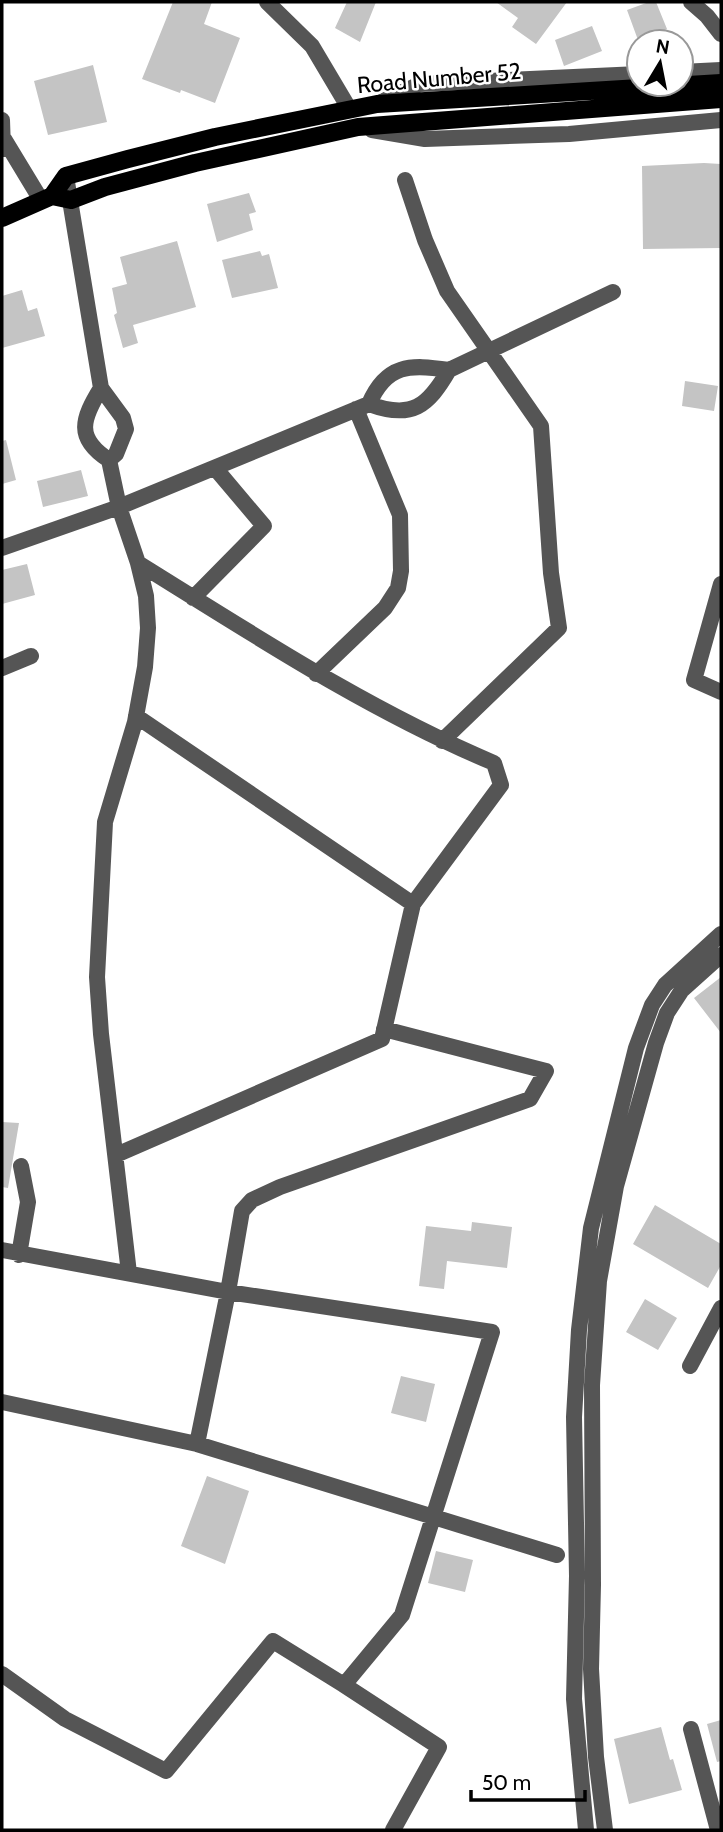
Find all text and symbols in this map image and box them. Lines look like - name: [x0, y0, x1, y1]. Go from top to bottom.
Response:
- north arrow: [625, 28, 695, 98]
- text: N: [654, 34, 671, 59]
- street label: Road Number 52: [356, 57, 522, 99]
- scale bar: [471, 1758, 585, 1802]
- text: 50 m: [482, 1770, 531, 1795]

